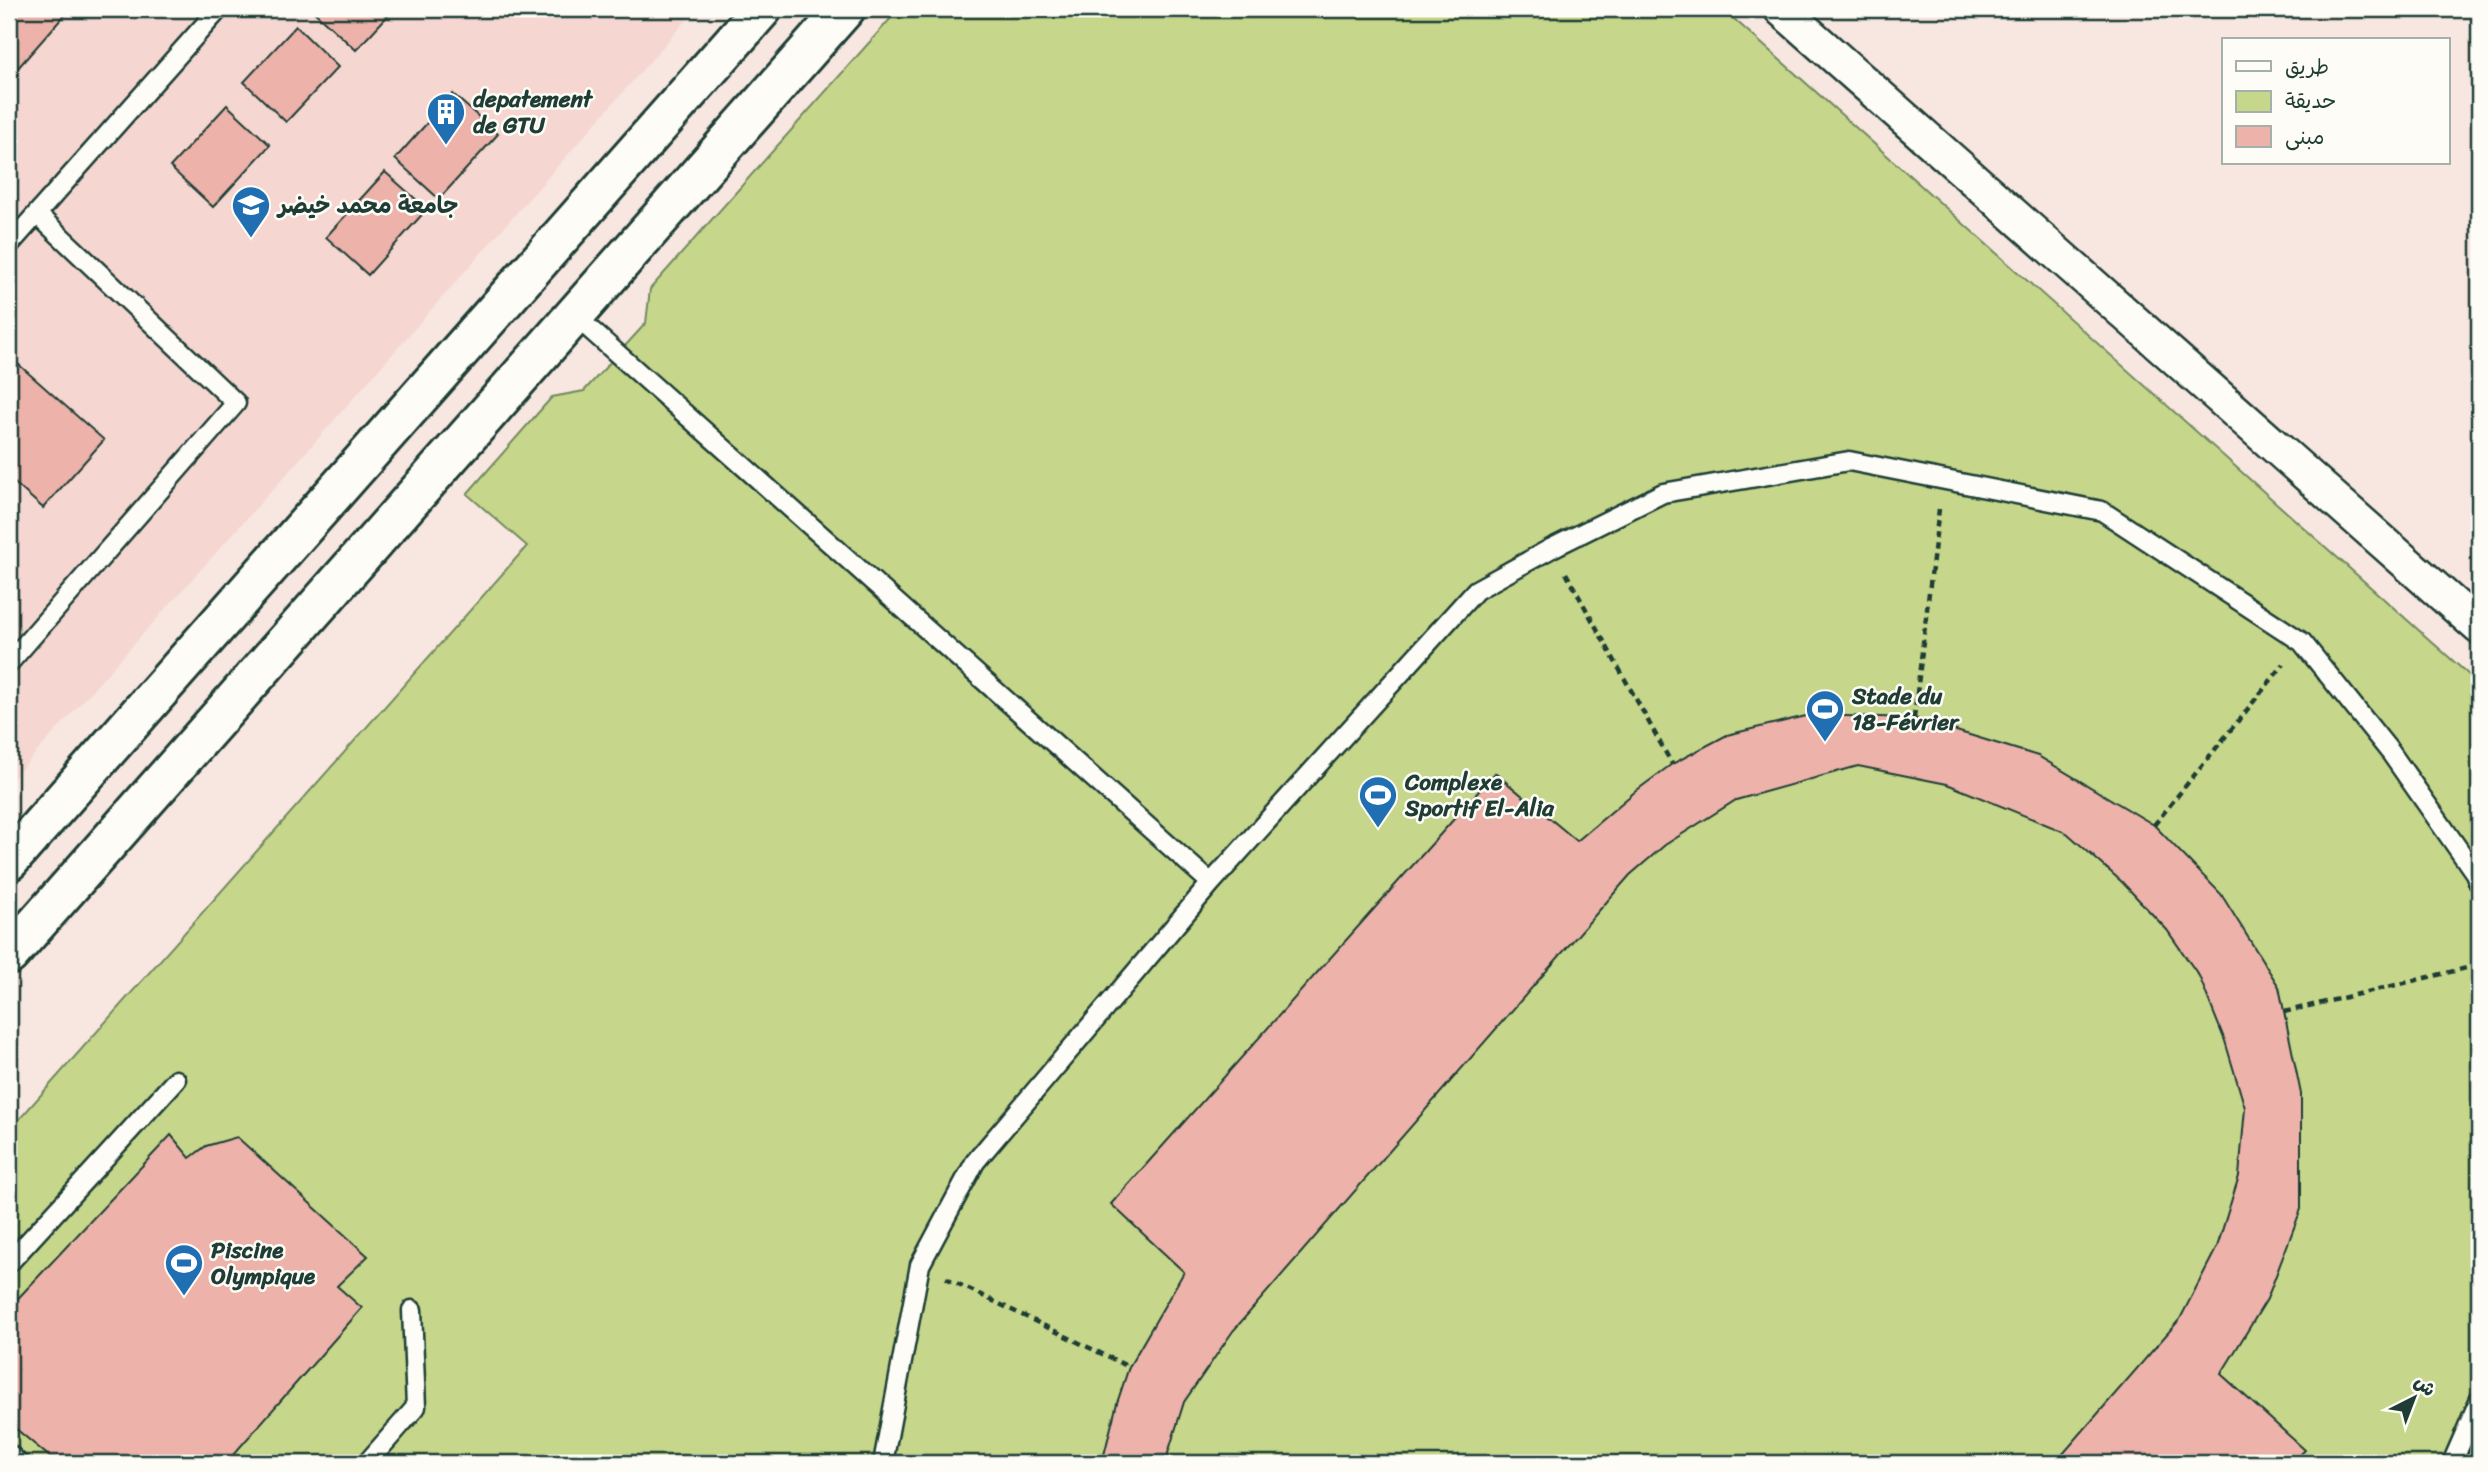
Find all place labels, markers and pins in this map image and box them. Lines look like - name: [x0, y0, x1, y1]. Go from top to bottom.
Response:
- place label: depatement de GTU: [473, 79, 594, 146]
- building icon: depatement de GTU: [425, 91, 467, 146]
- school or university icon: جامعة محمد خيضر: [230, 184, 272, 239]
- place label: جامعة محمد خيضر: [276, 185, 458, 226]
- place label: Stade du 18-Février: [1851, 676, 1960, 743]
- sports icon: Stade du 18-Février: [1804, 688, 1846, 743]
- place label: Complexe Sportif El-Alia: [1404, 762, 1555, 829]
- sports icon: Complexe Sportif El-Alia: [1357, 774, 1399, 829]
- place label: Piscine Olympique: [211, 1230, 316, 1297]
- sports icon: Piscine Olympique: [163, 1242, 205, 1297]

